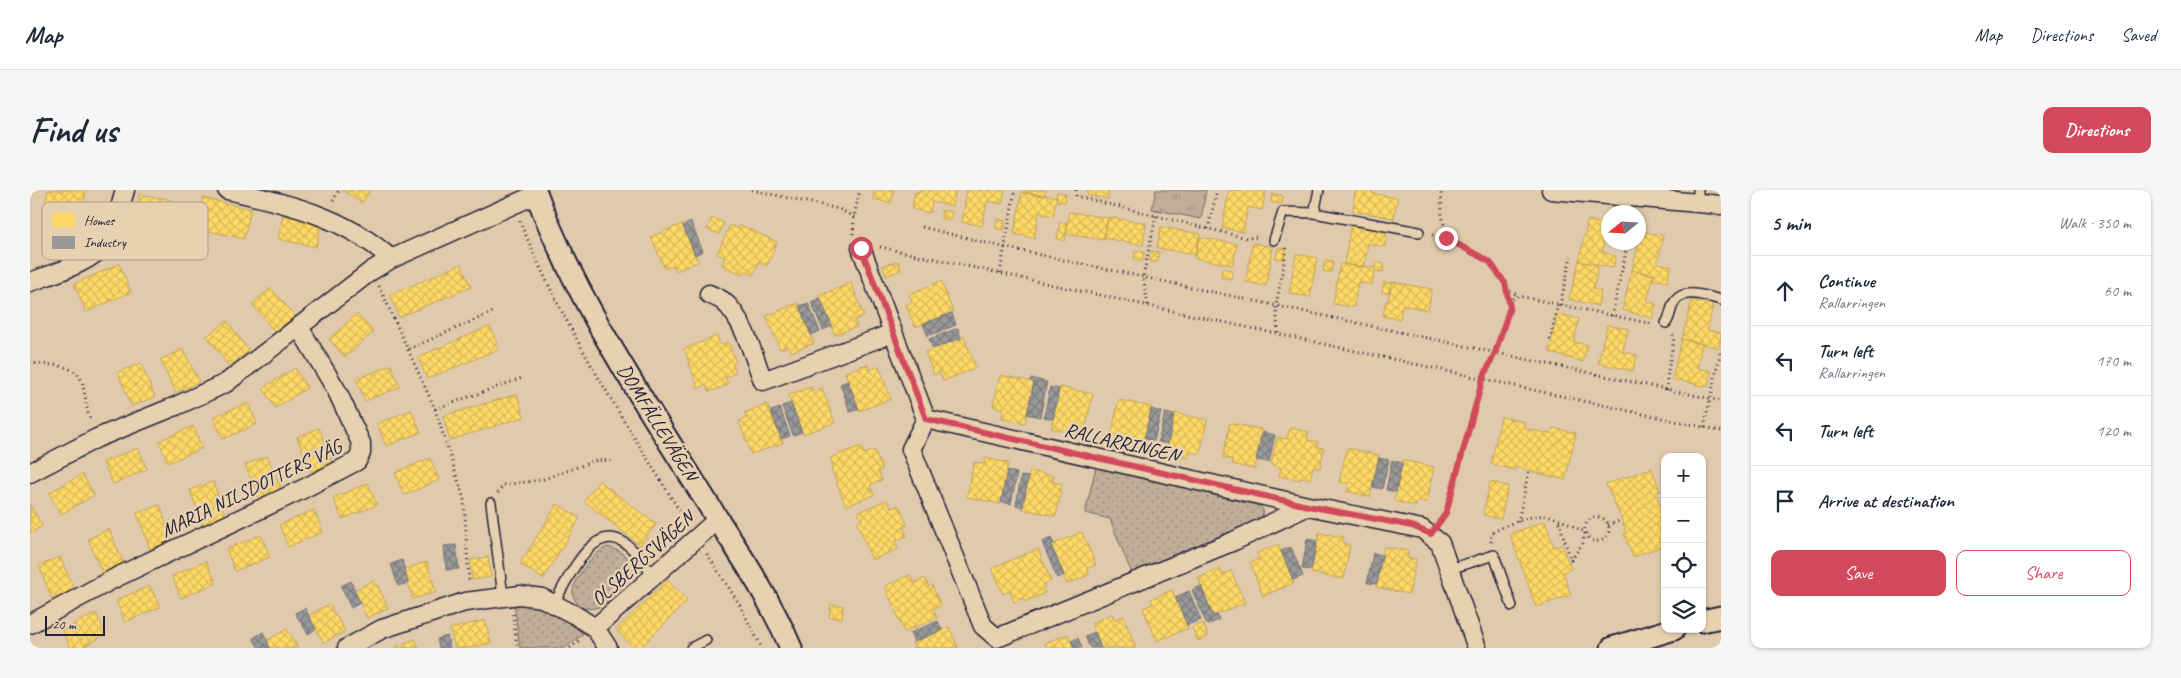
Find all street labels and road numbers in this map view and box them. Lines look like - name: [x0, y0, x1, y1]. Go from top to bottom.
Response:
- street label: DOMFÄLLEVÄGEN: [612, 359, 705, 488]
- street label: RALLARRINGEN: [1062, 417, 1185, 468]
- street label: MARIA NILSDOTTERS VÄG: [157, 433, 348, 543]
- street label: OLSBERGSVÄGEN: [586, 504, 701, 611]

